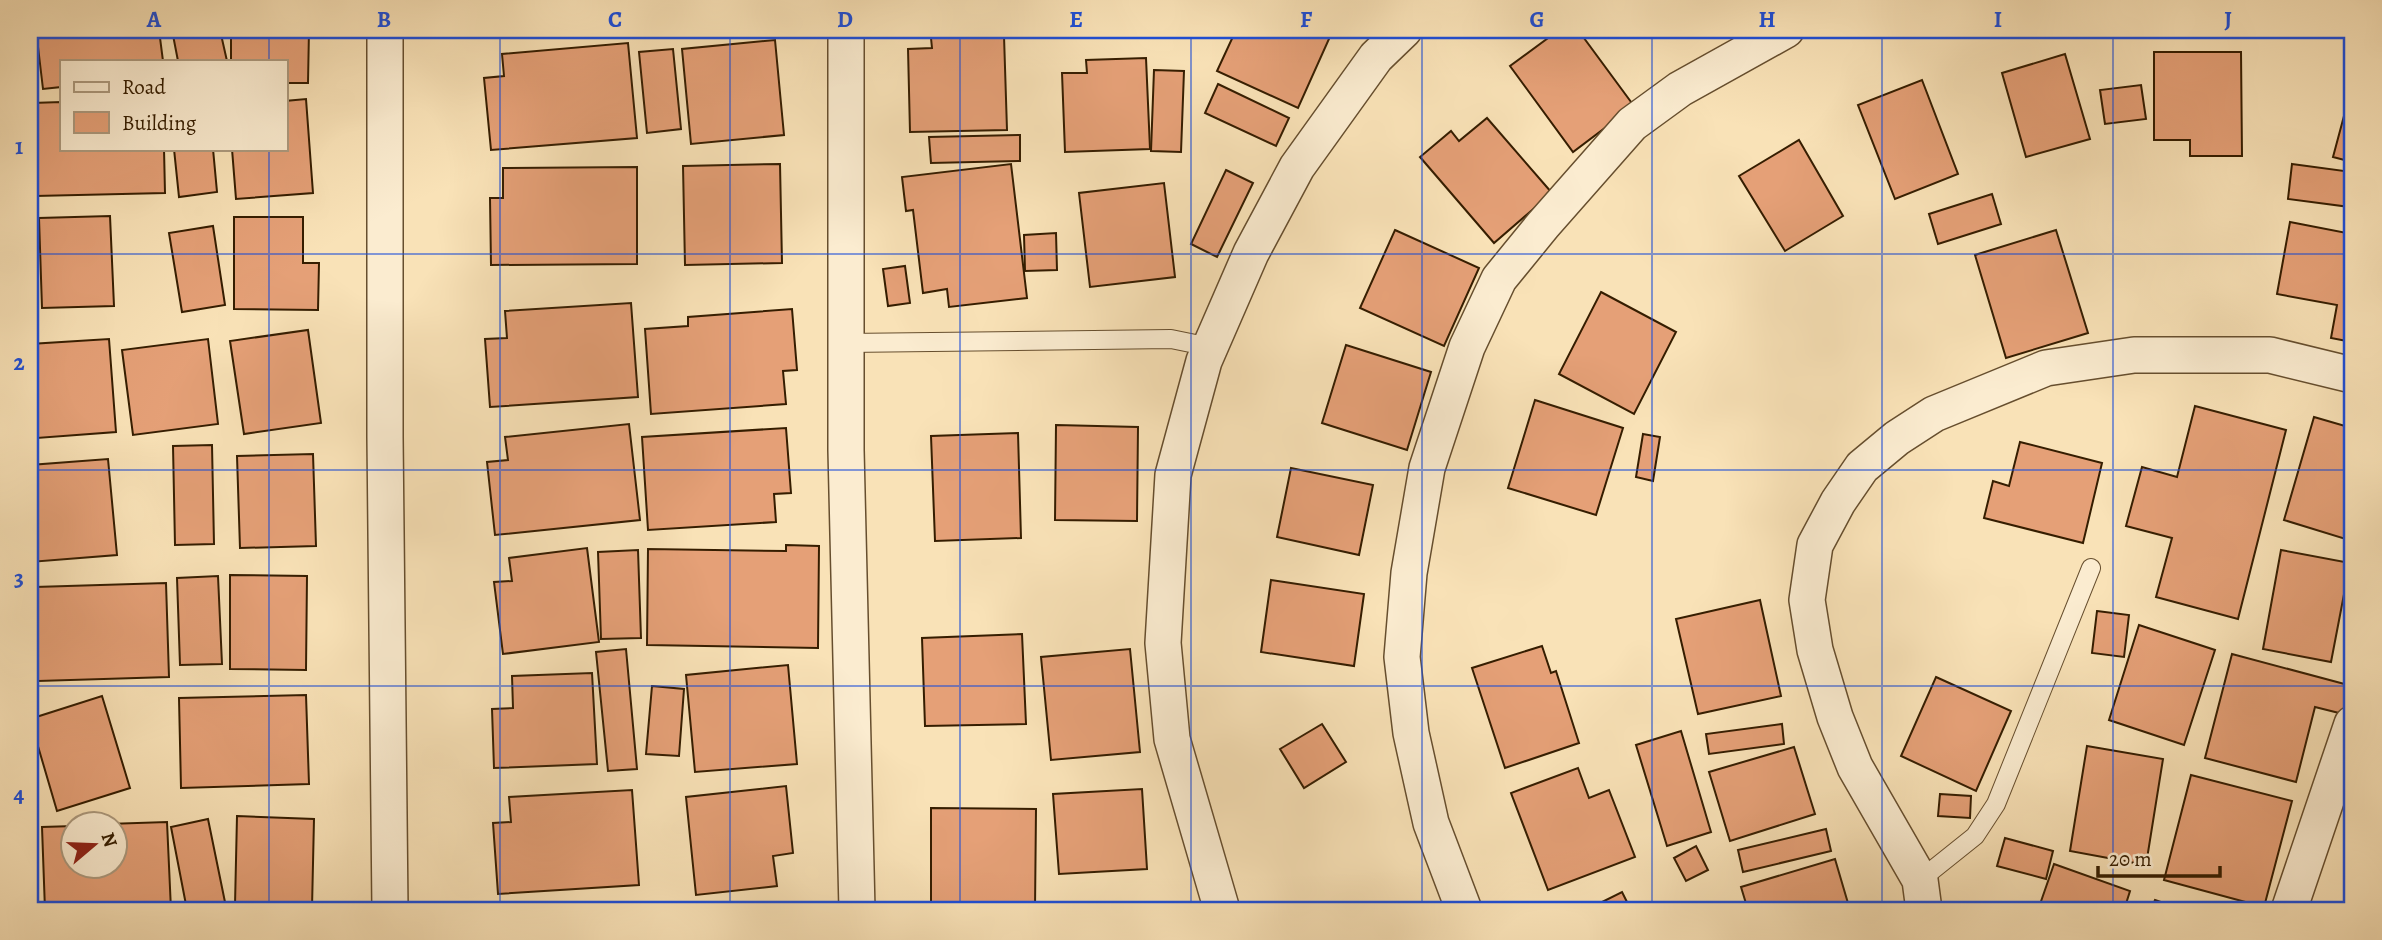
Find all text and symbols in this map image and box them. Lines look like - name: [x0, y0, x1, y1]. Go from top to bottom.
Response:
- text: A: [146, 4, 162, 35]
- text: B: [377, 4, 391, 35]
- text: C: [608, 4, 622, 35]
- text: D: [837, 4, 853, 35]
- text: E: [1069, 4, 1083, 35]
- text: F: [1300, 4, 1313, 35]
- text: G: [1529, 4, 1545, 35]
- text: H: [1758, 4, 1776, 35]
- text: I: [1994, 4, 2002, 35]
- text: J: [2224, 4, 2232, 35]
- legend: [60, 60, 287, 150]
- text: Road: [122, 73, 166, 101]
- text: Building: [122, 109, 197, 137]
- text: 1: [15, 131, 23, 162]
- text: 2: [13, 347, 25, 378]
- text: 3: [14, 563, 24, 594]
- text: 4: [14, 779, 25, 810]
- north arrow: [60, 810, 130, 880]
- text: N: [95, 829, 124, 851]
- scale bar: [2098, 835, 2221, 879]
- text: 20 m: [2109, 845, 2152, 873]

